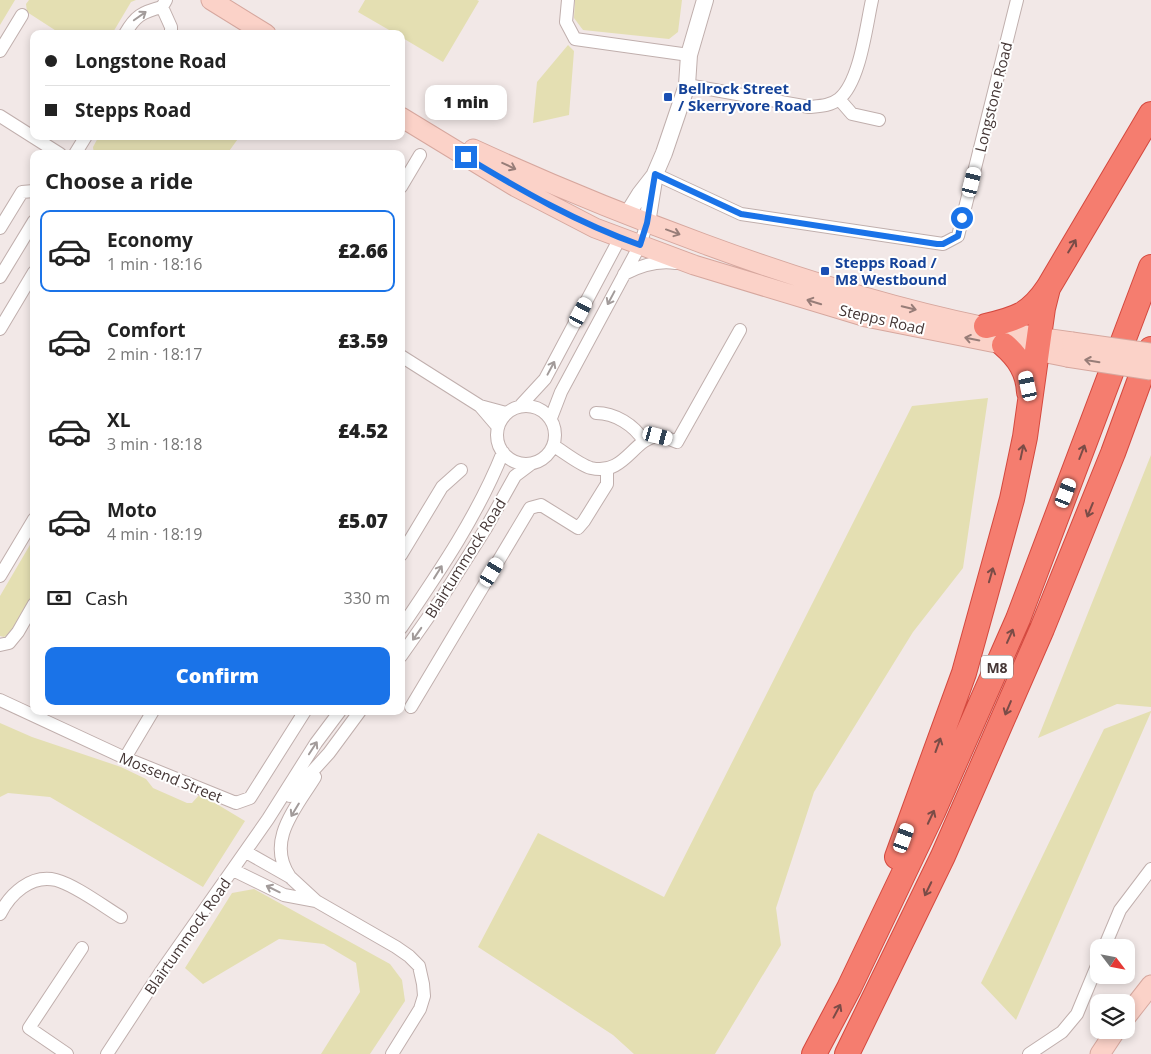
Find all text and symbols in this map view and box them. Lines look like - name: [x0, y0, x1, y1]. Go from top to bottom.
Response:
- one-way arrow: [133, 11, 147, 21]
- street label: Longstone Road: [970, 40, 1016, 154]
- text: Longstone Road: [75, 48, 227, 74]
- place label: Bellrock Street / Skerryvore Road: [678, 78, 812, 115]
- callout: 1 min: [425, 84, 507, 120]
- text: 1 min: [443, 91, 489, 113]
- marker: Bellrock Street / Skerryvore Road: [662, 91, 674, 103]
- text: Stepps Road: [75, 97, 191, 123]
- route end: [455, 146, 477, 168]
- one-way arrow: [501, 161, 516, 171]
- text: Choose a ride: [45, 165, 193, 195]
- car: [961, 166, 982, 198]
- route start: [951, 207, 973, 229]
- text: Economy: [107, 227, 193, 253]
- one-way arrow: [665, 228, 680, 237]
- icon: car: [47, 229, 92, 274]
- text: £2.66: [338, 238, 388, 264]
- one-way arrow: [1068, 239, 1078, 253]
- place label: Stepps Road / M8 Westbound: [835, 252, 947, 289]
- text: 1 min · 18:16: [107, 253, 202, 275]
- marker: Stepps Road / M8 Westbound: [819, 265, 831, 277]
- one-way arrow: [606, 290, 615, 305]
- car: [567, 295, 594, 329]
- one-way arrow: [807, 296, 823, 306]
- street label: Stepps Road: [837, 299, 927, 339]
- one-way arrow: [900, 304, 916, 314]
- text: Comfort: [107, 317, 186, 343]
- icon: car: [47, 319, 92, 364]
- text: £3.59: [338, 328, 388, 354]
- one-way arrow: [965, 333, 981, 343]
- text: 2 min · 18:17: [107, 343, 202, 365]
- one-way arrow: [1084, 356, 1100, 366]
- one-way arrow: [546, 360, 556, 375]
- car: [1017, 370, 1038, 402]
- text: XL: [107, 407, 130, 433]
- icon: car: [47, 409, 92, 454]
- text: £4.52: [338, 418, 388, 444]
- car: [641, 425, 674, 447]
- text: 3 min · 18:18: [107, 433, 202, 455]
- one-way arrow: [1018, 444, 1027, 460]
- one-way arrow: [1078, 445, 1087, 461]
- car: [1053, 476, 1078, 510]
- street label: Blairtummock Road: [420, 494, 510, 622]
- text: Moto: [107, 497, 157, 523]
- icon: car: [47, 499, 92, 544]
- one-way arrow: [1085, 502, 1094, 517]
- text: £5.07: [338, 508, 388, 534]
- text: 4 min · 18:19: [107, 523, 202, 545]
- car: [477, 555, 506, 589]
- one-way arrow: [433, 566, 443, 580]
- one-way arrow: [987, 567, 996, 583]
- icon: cash: [45, 584, 73, 612]
- text: Cash: [85, 585, 128, 611]
- text: 330 m: [344, 587, 390, 609]
- one-way arrow: [412, 627, 422, 641]
- one-way arrow: [1006, 629, 1016, 644]
- button: Confirm: [45, 647, 390, 705]
- road number: M8: [981, 656, 1013, 679]
- one-way arrow: [1002, 700, 1012, 715]
- one-way arrow: [934, 737, 943, 753]
- one-way arrow: [308, 741, 318, 755]
- street label: Mossend Street: [117, 747, 225, 807]
- one-way arrow: [290, 802, 300, 816]
- one-way arrow: [926, 810, 936, 825]
- car: [891, 821, 916, 855]
- street label: Blairtummock Road: [139, 874, 235, 998]
- one-way arrow: [922, 881, 932, 896]
- one-way arrow: [266, 884, 281, 894]
- north arrow: [1090, 939, 1135, 984]
- map controls: [1090, 939, 1135, 1039]
- button: layers: [1090, 994, 1135, 1039]
- one-way arrow: [833, 1004, 842, 1019]

